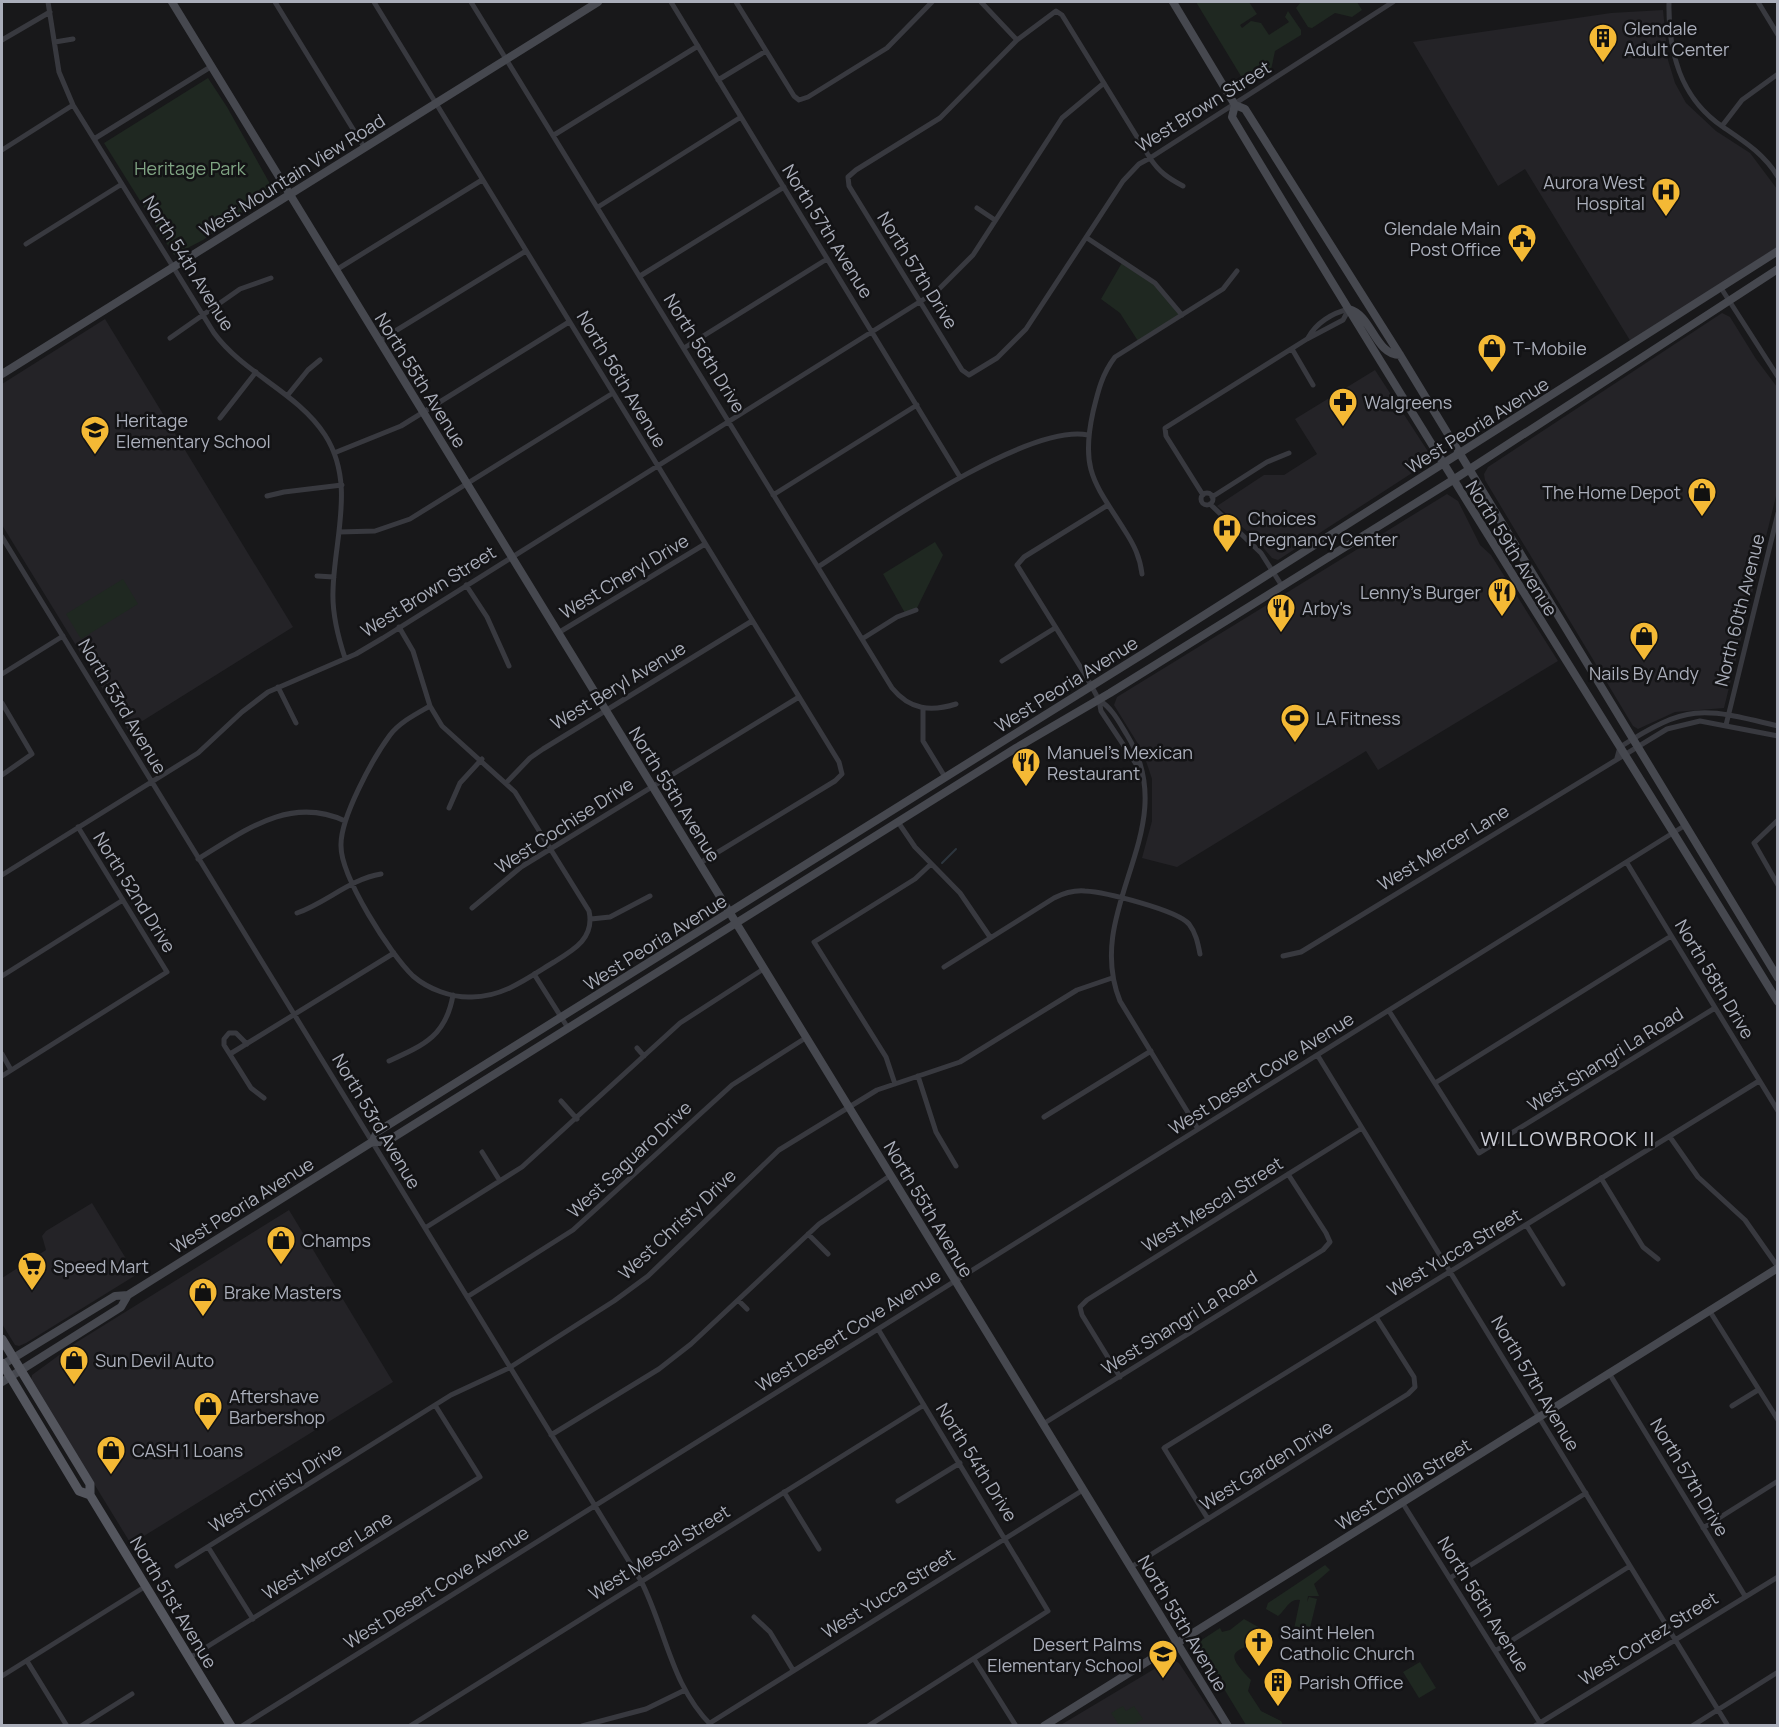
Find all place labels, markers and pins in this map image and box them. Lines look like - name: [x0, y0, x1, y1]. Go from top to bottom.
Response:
- place label: Glendale Adult Center: [1624, 16, 1730, 61]
- building icon: Glendale Adult Center: [1587, 22, 1619, 64]
- place label: Aurora West Hospital: [1543, 170, 1645, 215]
- hospital icon: Aurora West Hospital: [1650, 176, 1682, 218]
- place label: Glendale Main Post Office: [1384, 216, 1501, 261]
- public building icon: Glendale Main Post Office: [1506, 222, 1538, 264]
- shop icon: T-Mobile: [1476, 332, 1508, 374]
- place label: T-Mobile: [1513, 336, 1587, 360]
- pharmacy icon: Walgreens: [1327, 386, 1359, 428]
- place label: Walgreens: [1364, 390, 1452, 414]
- place label: Heritage Elementary School: [116, 408, 271, 453]
- school or university icon: Heritage Elementary School: [79, 414, 111, 456]
- shop icon: The Home Depot: [1686, 476, 1718, 518]
- place label: The Home Depot: [1542, 480, 1681, 504]
- place label: Choices Pregnancy Center: [1248, 506, 1399, 551]
- hospital icon: Choices Pregnancy Center: [1211, 512, 1243, 554]
- restaurant icon: Lenny's Burger: [1486, 576, 1518, 618]
- place label: Lenny's Burger: [1360, 580, 1482, 604]
- restaurant icon: Arby's: [1265, 592, 1297, 634]
- place label: Arby's: [1302, 596, 1351, 620]
- shop icon: Nails By Andy: [1628, 620, 1660, 662]
- place label: Nails By Andy: [1589, 661, 1700, 685]
- sports icon: LA Fitness: [1279, 702, 1311, 744]
- place label: LA Fitness: [1316, 706, 1401, 730]
- place label: Manuel's Mexican Restaurant: [1047, 740, 1193, 785]
- restaurant icon: Manuel's Mexican Restaurant: [1010, 746, 1042, 788]
- shop icon: Champs: [265, 1224, 297, 1266]
- place label: Champs: [302, 1228, 371, 1252]
- supermarket icon: Speed Mart: [16, 1250, 48, 1292]
- place label: Speed Mart: [53, 1254, 149, 1278]
- shop icon: Brake Masters: [187, 1276, 219, 1318]
- place label: Brake Masters: [224, 1280, 342, 1304]
- shop icon: Sun Devil Auto: [58, 1344, 90, 1386]
- place label: Sun Devil Auto: [95, 1348, 214, 1372]
- place label: Aftershave Barbershop: [229, 1384, 325, 1429]
- shop icon: Aftershave Barbershop: [192, 1390, 224, 1432]
- shop icon: CASH 1 Loans: [95, 1434, 127, 1476]
- place label: CASH 1 Loans: [132, 1438, 243, 1462]
- place label: Saint Helen Catholic Church: [1280, 1620, 1415, 1665]
- church icon: Saint Helen Catholic Church: [1243, 1626, 1275, 1668]
- place label: Desert Palms Elementary School: [987, 1632, 1142, 1677]
- school or university icon: Desert Palms Elementary School: [1147, 1638, 1179, 1680]
- building icon: Parish Office: [1262, 1666, 1294, 1708]
- place label: Parish Office: [1299, 1670, 1404, 1694]

